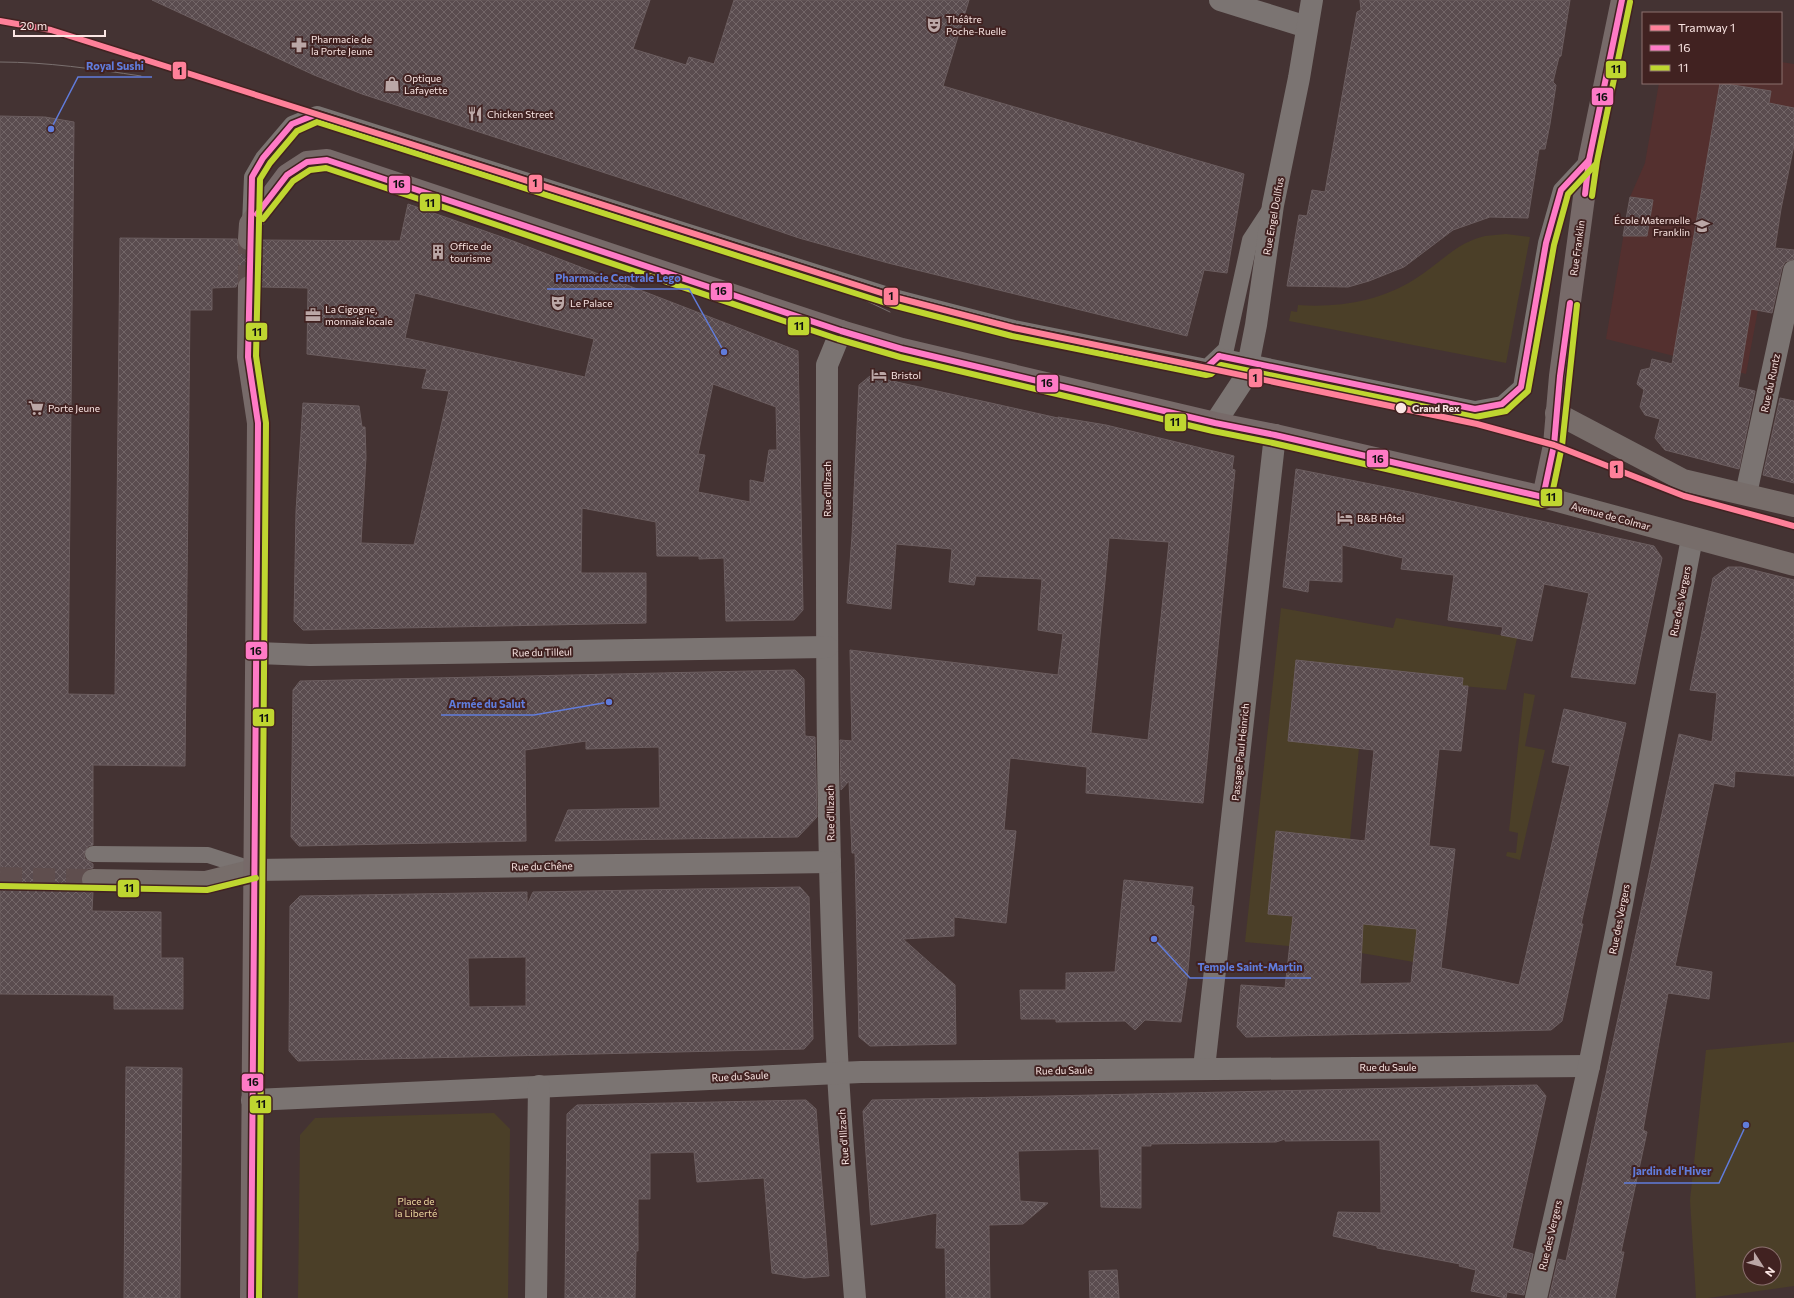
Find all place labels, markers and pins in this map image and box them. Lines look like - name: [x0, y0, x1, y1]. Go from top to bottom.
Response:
- place label: Théâtre Poche-Ruelle: [946, 13, 1006, 37]
- theatre icon: Théâtre Poche-Ruelle: [925, 16, 943, 34]
- place label: Pharmacie de la Porte Jeune: [311, 33, 373, 57]
- pharmacy icon: Pharmacie de la Porte Jeune: [290, 36, 308, 54]
- callout: Royal Sushi: [78, 54, 152, 77]
- place label: Optique Lafayette: [404, 72, 448, 96]
- shop icon: Optique Lafayette: [383, 75, 401, 93]
- restaurant icon: Chicken Street: [466, 105, 484, 123]
- place label: Chicken Street: [487, 108, 553, 120]
- place label: École Maternelle Franklin: [1614, 214, 1690, 238]
- school or university icon: École Maternelle Franklin: [1693, 217, 1711, 235]
- place label: Office de tourisme: [450, 240, 492, 264]
- building icon: Office de tourisme: [429, 243, 447, 261]
- callout: Pharmacie Centrale Lego: [547, 266, 689, 289]
- theatre icon: Le Palace: [549, 294, 567, 312]
- place label: Le Palace: [570, 297, 612, 309]
- place label: La Cigogne, monnaie locale: [325, 303, 393, 327]
- office icon: La Cigogne, monnaie locale: [304, 306, 322, 324]
- hotel icon: Bristol: [870, 366, 888, 384]
- place label: Bristol: [891, 369, 921, 381]
- supermarket icon: Porte Jeune: [27, 399, 45, 417]
- marker: Grand Rex: [1394, 401, 1408, 415]
- place label: Porte Jeune: [48, 402, 100, 414]
- place label: Grand Rex: [1412, 402, 1460, 414]
- hotel icon: B&B Hôtel: [1336, 509, 1354, 527]
- place label: B&B Hôtel: [1357, 512, 1404, 524]
- callout: Armée du Salut: [441, 692, 534, 715]
- callout: Temple Saint-Martin: [1190, 955, 1311, 978]
- callout: Jardin de l'Hiver: [1624, 1160, 1719, 1183]

